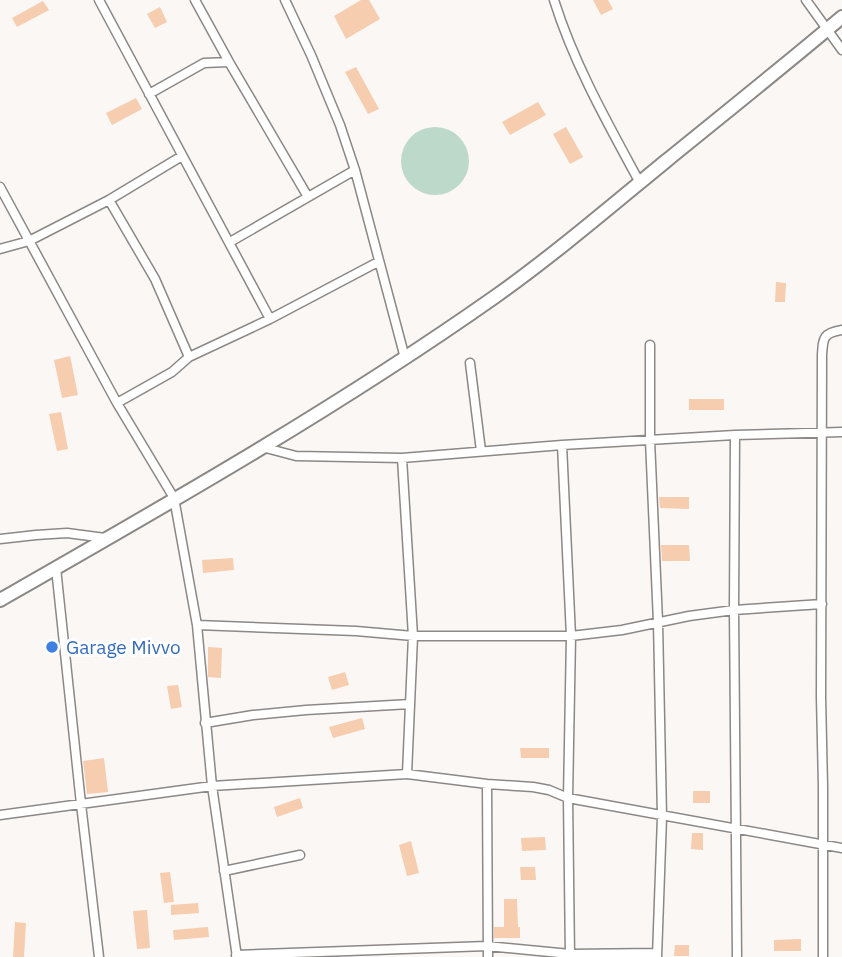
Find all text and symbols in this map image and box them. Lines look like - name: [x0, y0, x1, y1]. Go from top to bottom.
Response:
- place label: Garage Mivvo: [66, 635, 181, 659]
- marker: Garage Mivvo: [44, 639, 60, 655]

